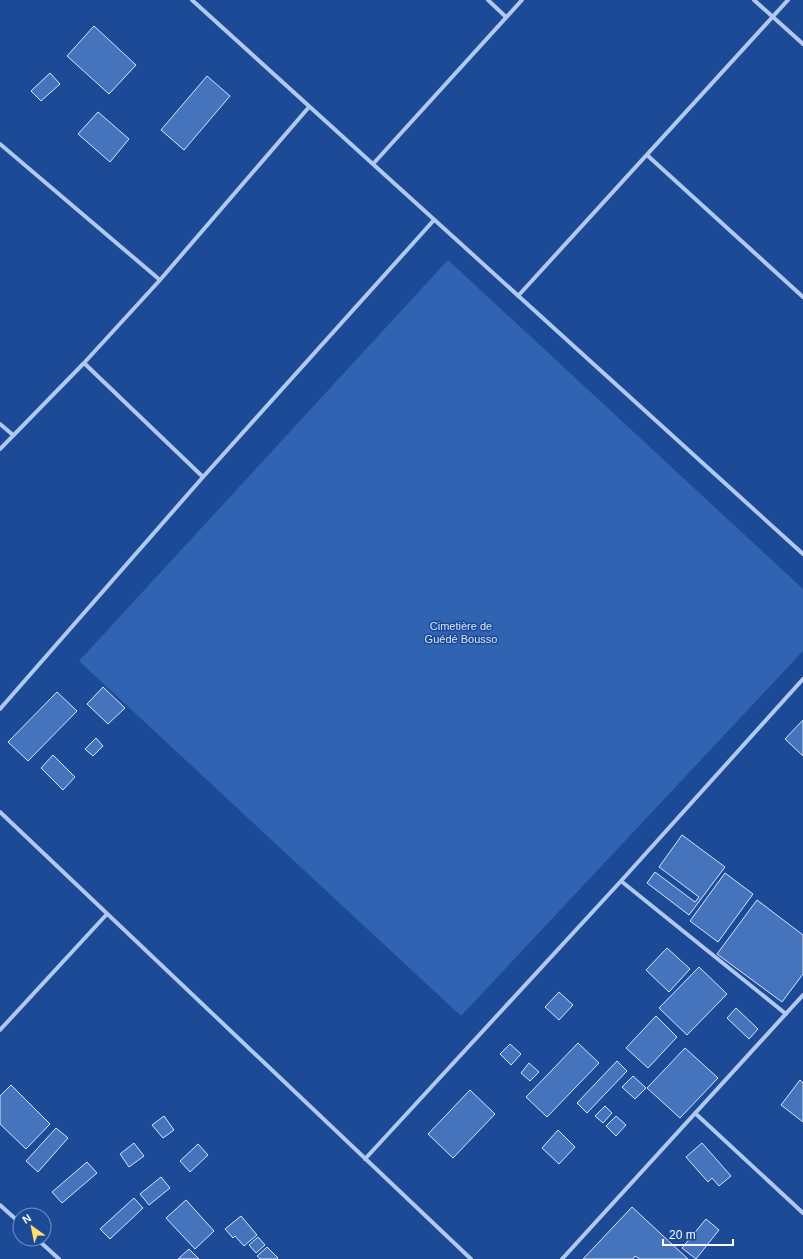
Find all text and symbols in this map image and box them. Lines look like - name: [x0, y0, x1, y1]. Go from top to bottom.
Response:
- park label: Cimetière de Guédé Bousso: [425, 620, 497, 645]
- north arrow: [12, 1207, 52, 1247]
- text: N: [20, 1211, 33, 1226]
- scale bar: [663, 1221, 733, 1247]
- text: 20 m: [669, 1228, 696, 1242]

